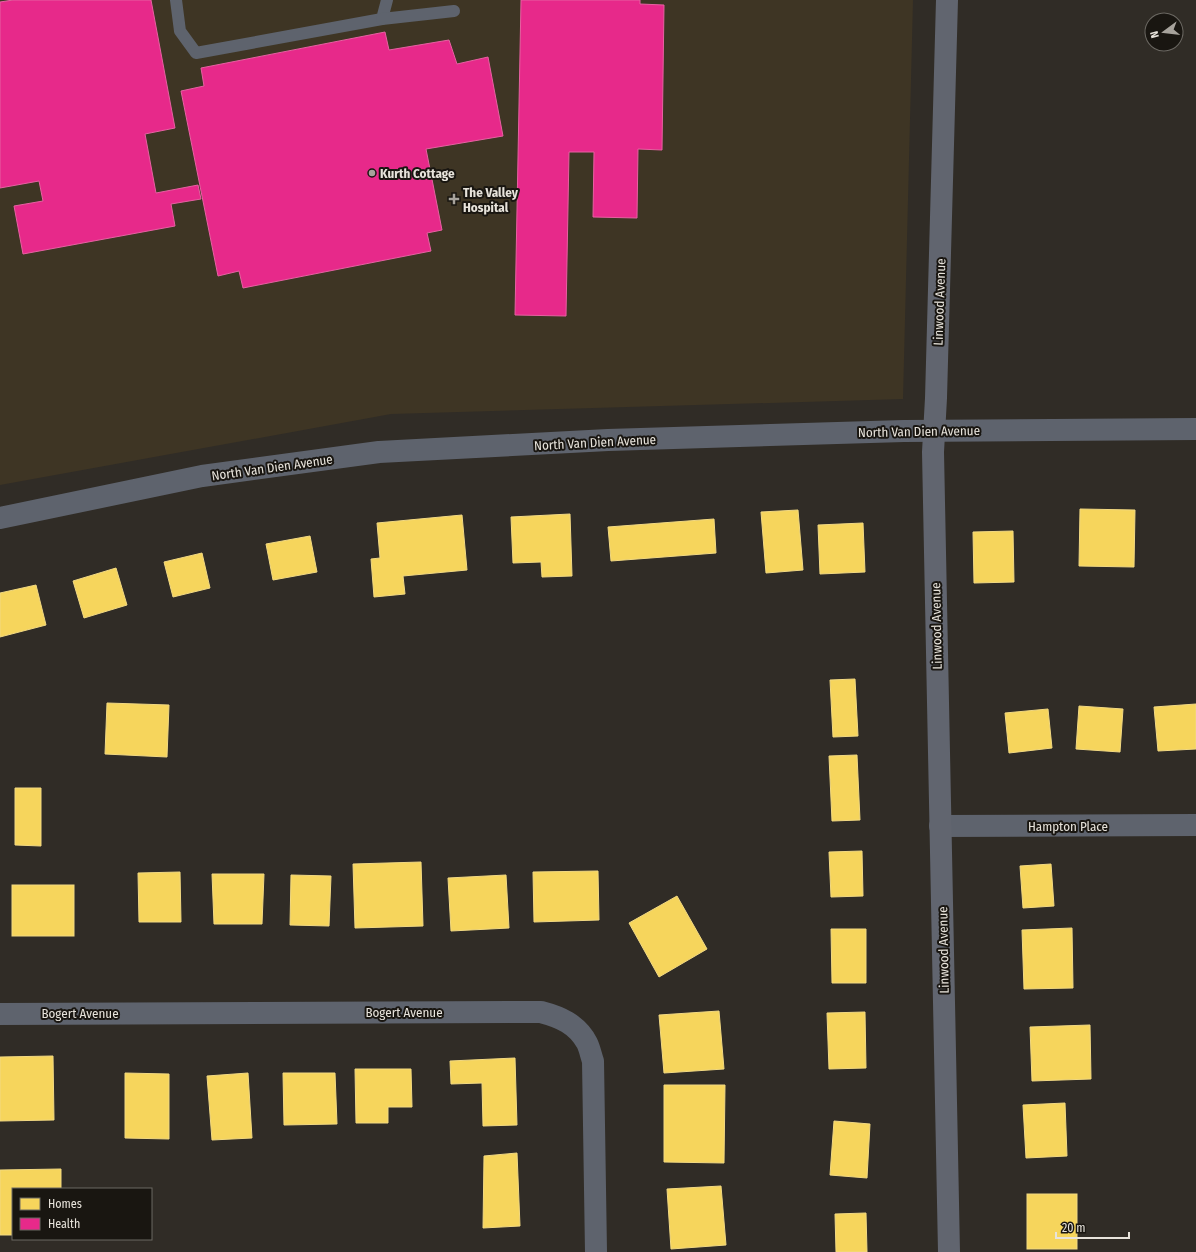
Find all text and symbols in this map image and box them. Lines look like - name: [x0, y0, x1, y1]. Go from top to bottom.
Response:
- north arrow: [1144, 12, 1184, 52]
- text: N: [1148, 30, 1162, 39]
- place label: Kurth Cottage: [380, 166, 455, 181]
- marker: Kurth Cottage: [367, 168, 377, 178]
- place label: The Valley Hospital: [463, 185, 519, 215]
- marker: The Valley Hospital: [448, 193, 460, 205]
- street label: Linwood Avenue: [930, 258, 949, 346]
- street label: North Van Dien Avenue: [858, 423, 980, 440]
- street label: North Van Dien Avenue: [534, 432, 656, 453]
- street label: North Van Dien Avenue: [211, 452, 334, 483]
- street label: Linwood Avenue: [928, 582, 945, 670]
- street label: Hampton Place: [1028, 819, 1108, 834]
- street label: Linwood Avenue: [935, 906, 952, 994]
- street label: Bogert Avenue: [365, 1005, 443, 1020]
- street label: Bogert Avenue: [41, 1006, 119, 1021]
- legend: [12, 1188, 152, 1240]
- text: Homes: [48, 1197, 82, 1211]
- scale bar: [1056, 1214, 1129, 1240]
- text: Health: [48, 1217, 80, 1231]
- text: 20 m: [1062, 1221, 1086, 1235]

